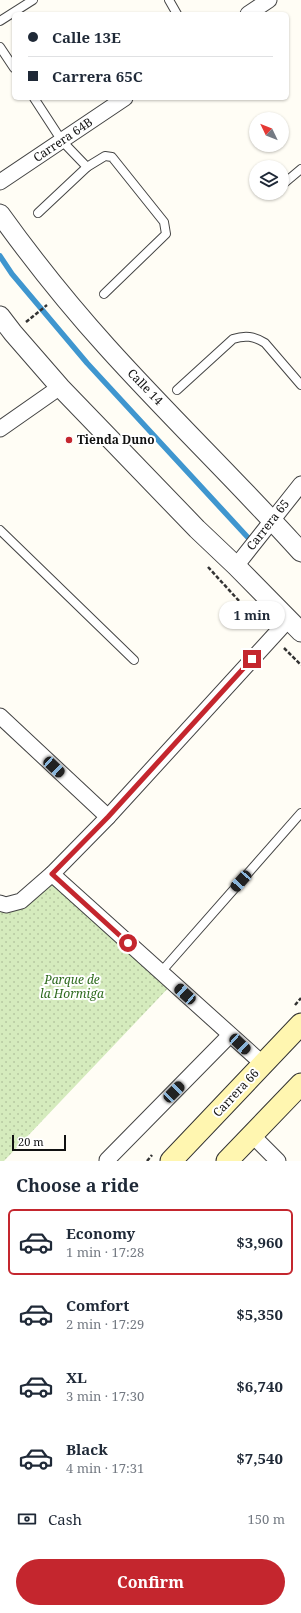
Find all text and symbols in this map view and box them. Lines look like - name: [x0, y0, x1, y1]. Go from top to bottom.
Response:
- text: Calle 13E: [52, 27, 121, 47]
- text: Carrera 65C: [52, 66, 143, 86]
- north arrow: [249, 112, 289, 152]
- map controls: [249, 112, 289, 200]
- street label: Carrera 64B: [30, 113, 96, 166]
- button: layers: [249, 160, 289, 200]
- street label: Calle 14: [124, 365, 167, 409]
- place label: Tienda Duno: [77, 431, 155, 448]
- marker: Tienda Duno: [64, 435, 74, 445]
- street label: Carrera 65: [242, 496, 293, 554]
- callout: 1 min: [219, 601, 285, 629]
- text: 1 min: [234, 606, 270, 624]
- route end: [243, 650, 261, 668]
- car: [41, 754, 67, 780]
- car: [229, 868, 253, 894]
- route start: [119, 934, 137, 952]
- park label: Parque de la Hormiga: [40, 971, 104, 1002]
- car: [172, 982, 198, 1006]
- car: [227, 1031, 253, 1057]
- street label: Carrera 66: [209, 1065, 263, 1121]
- car: [161, 1079, 187, 1105]
- scale bar: [12, 1133, 66, 1152]
- text: 20 m: [18, 1134, 44, 1149]
- text: Choose a ride: [16, 1173, 139, 1197]
- text: Economy: [66, 1223, 135, 1243]
- icon: car: [18, 1224, 54, 1260]
- text: $3,960: [236, 1232, 283, 1252]
- text: 1 min · 17:28: [66, 1243, 144, 1261]
- text: Comfort: [66, 1295, 129, 1315]
- icon: car: [18, 1296, 54, 1332]
- text: $5,350: [236, 1304, 283, 1324]
- text: 2 min · 17:29: [66, 1315, 144, 1333]
- text: XL: [66, 1367, 87, 1387]
- icon: car: [18, 1368, 54, 1404]
- text: $6,740: [236, 1376, 283, 1396]
- text: 3 min · 17:30: [66, 1387, 144, 1405]
- text: Black: [66, 1439, 108, 1459]
- icon: car: [18, 1440, 54, 1476]
- text: $7,540: [236, 1448, 283, 1468]
- text: 4 min · 17:31: [66, 1459, 144, 1477]
- icon: cash: [16, 1508, 38, 1530]
- text: Cash: [48, 1509, 82, 1529]
- text: 150 m: [248, 1510, 285, 1528]
- button: Confirm: [16, 1559, 285, 1605]

